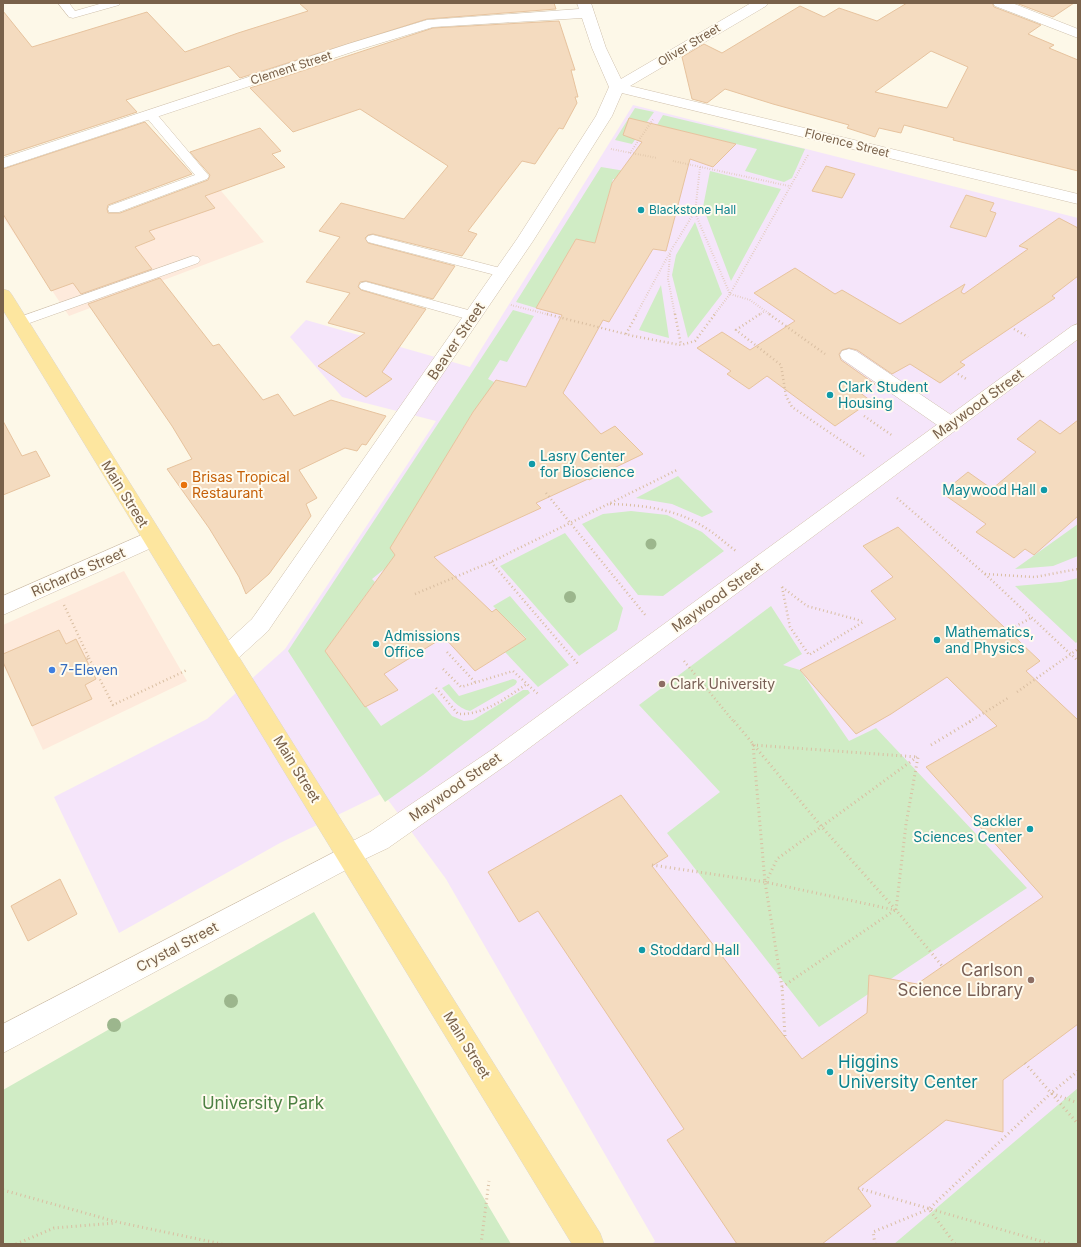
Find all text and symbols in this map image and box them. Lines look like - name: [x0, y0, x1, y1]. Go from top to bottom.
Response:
- street label: Oliver Street: [655, 20, 723, 69]
- street label: Clement Street: [248, 47, 333, 88]
- street label: Florence Street: [803, 125, 891, 160]
- place label: Blackstone Hall: [649, 202, 736, 217]
- marker: Blackstone Hall: [636, 205, 646, 215]
- street label: Beaver Street: [423, 298, 488, 383]
- street label: Maywood Street: [929, 365, 1027, 442]
- place label: Clark Student Housing: [838, 378, 928, 411]
- marker: Clark Student Housing: [825, 390, 835, 400]
- place label: Lasry Center for Bioscience: [540, 447, 635, 480]
- street label: Main Street: [98, 457, 153, 531]
- marker: Lasry Center for Bioscience: [527, 459, 537, 469]
- place label: Brisas Tropical Restaurant: [192, 468, 290, 501]
- marker: Brisas Tropical Restaurant: [179, 480, 189, 490]
- place label: Maywood Hall: [942, 481, 1036, 498]
- marker: Maywood Hall: [1039, 485, 1049, 495]
- street label: Richards Street: [28, 543, 128, 600]
- street label: Maywood Street: [668, 558, 766, 635]
- place label: Mathematics, and Physics: [945, 623, 1034, 656]
- place label: Admissions Office: [384, 627, 460, 660]
- marker: Mathematics, and Physics: [932, 635, 942, 645]
- marker: Admissions Office: [371, 639, 381, 649]
- place label: 7-Eleven: [60, 661, 118, 678]
- marker: 7-Eleven: [47, 665, 57, 675]
- place label: Clark University: [670, 675, 775, 692]
- marker: Clark University: [657, 679, 667, 689]
- street label: Main Street: [270, 732, 325, 806]
- street label: Maywood Street: [406, 748, 504, 825]
- place label: Sackler Sciences Center: [913, 812, 1022, 845]
- marker: Sackler Sciences Center: [1025, 824, 1035, 834]
- street label: Crystal Street: [133, 918, 221, 975]
- place label: Stoddard Hall: [650, 941, 739, 958]
- marker: Stoddard Hall: [637, 945, 647, 955]
- place label: Carlson Science Library: [898, 960, 1023, 1000]
- marker: Carlson Science Library: [1026, 975, 1036, 985]
- street label: Main Street: [440, 1008, 495, 1082]
- place label: Higgins University Center: [838, 1052, 978, 1092]
- marker: Higgins University Center: [825, 1067, 835, 1077]
- park label: University Park: [202, 1093, 325, 1113]

